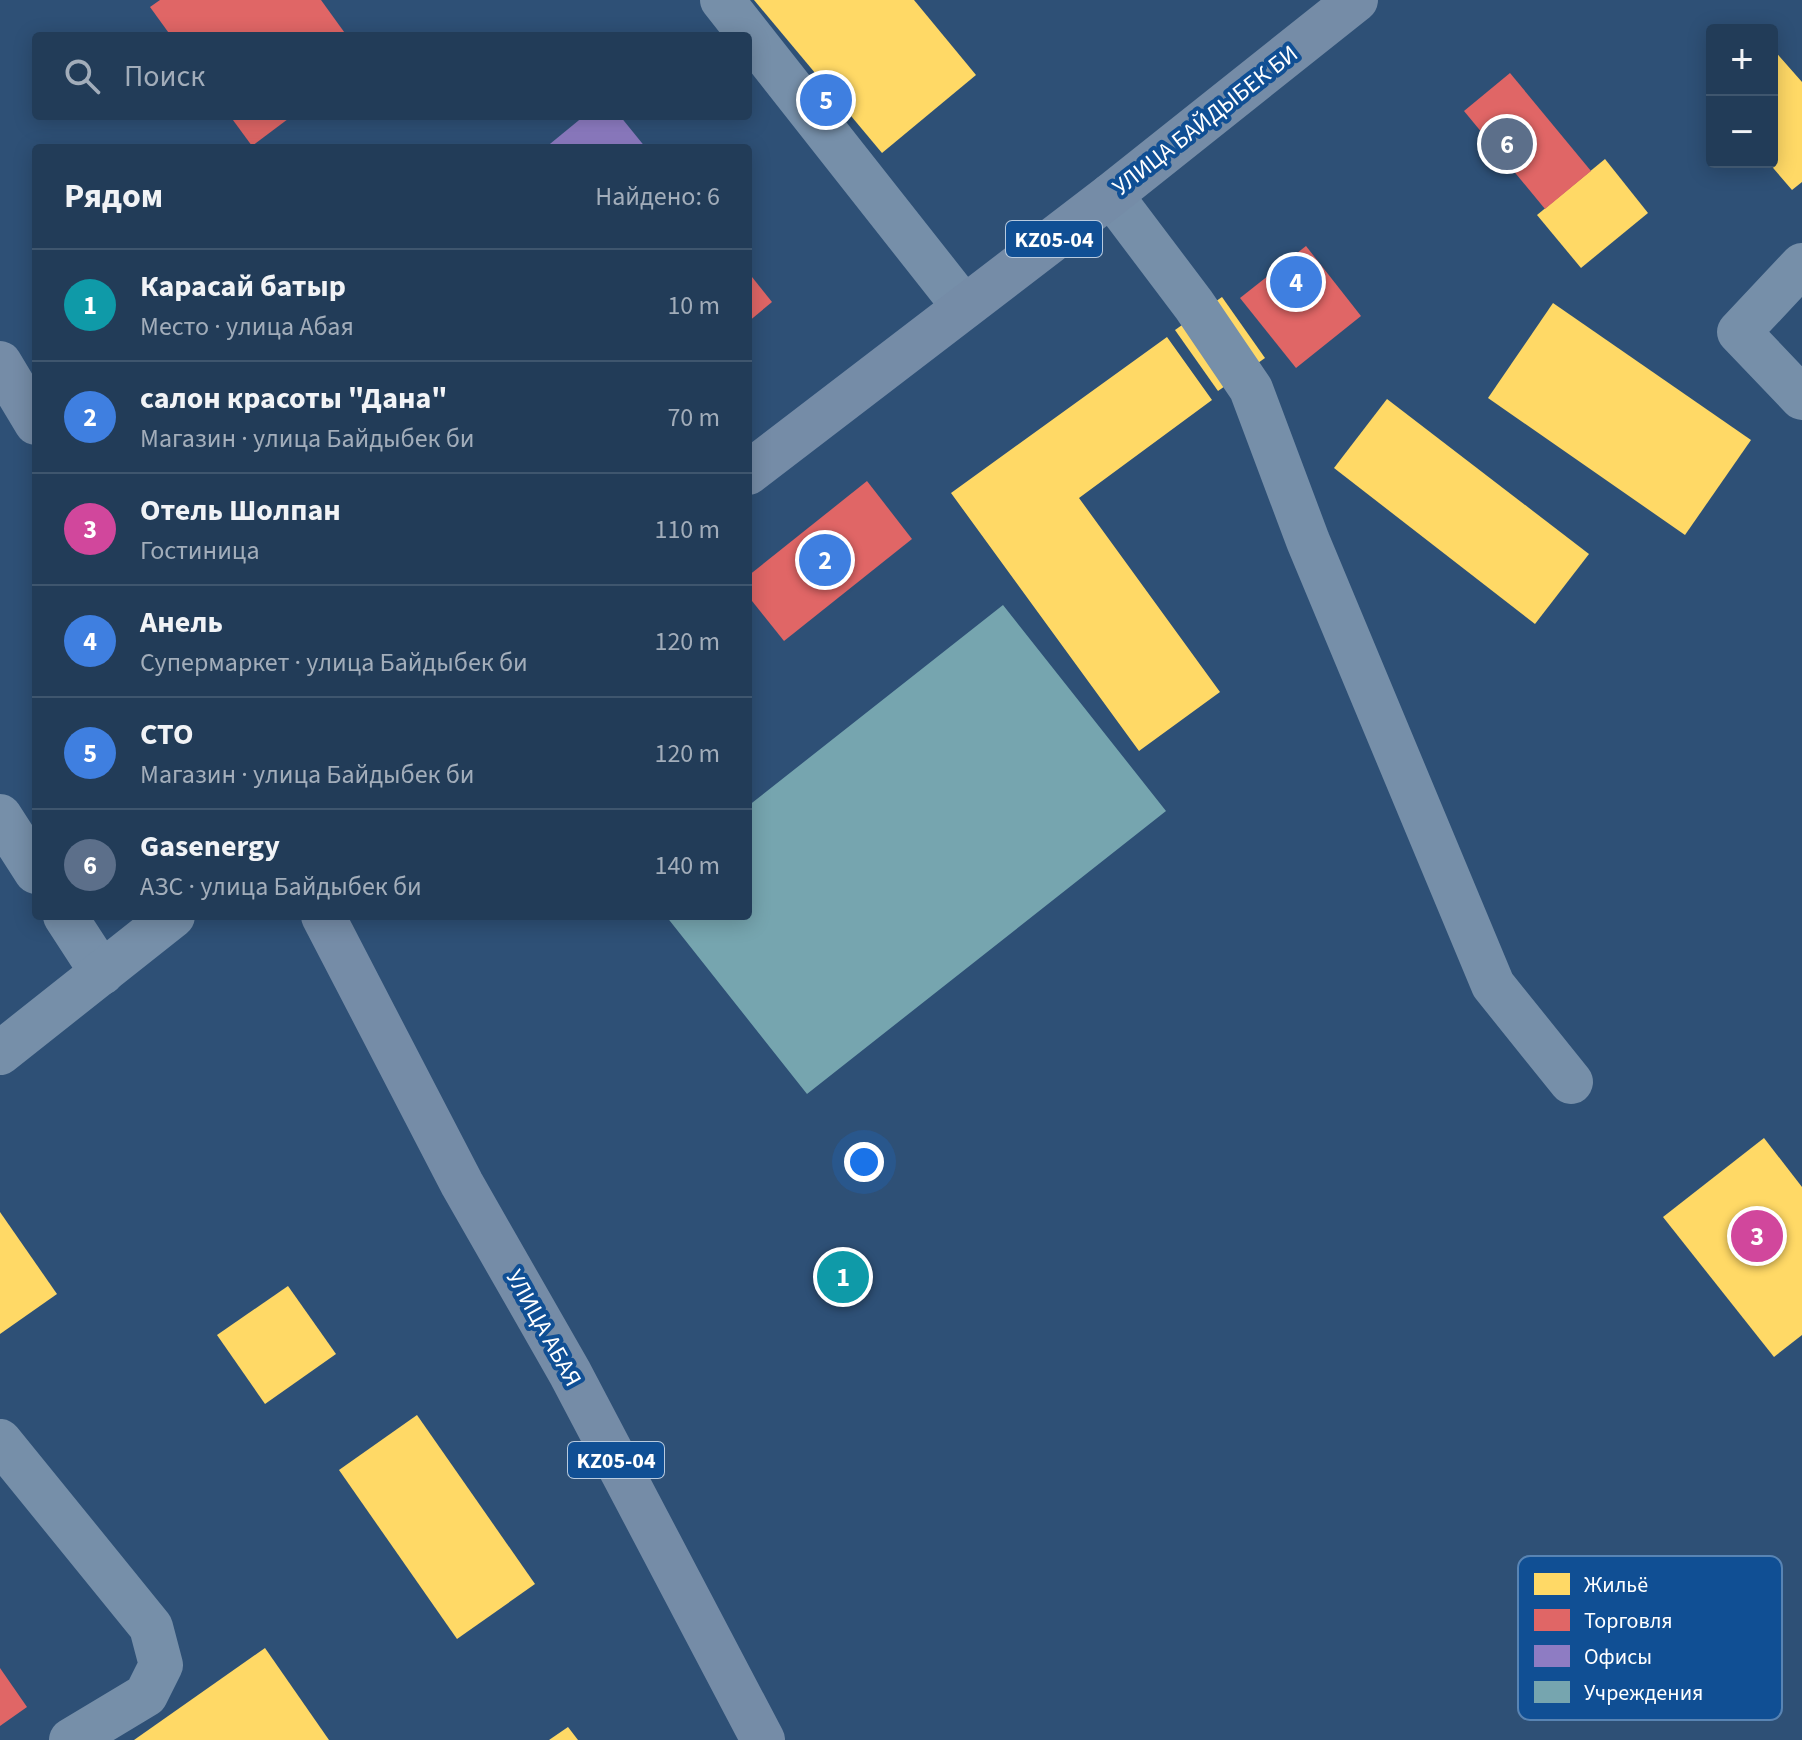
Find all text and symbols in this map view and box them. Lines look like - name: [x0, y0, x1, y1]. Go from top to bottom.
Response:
- map controls: [1706, 24, 1778, 168]
- button: +: [1706, 24, 1778, 96]
- search box: [32, 32, 752, 120]
- street label: УЛИЦА БАЙДЫБЕК БИ: [1105, 37, 1306, 204]
- icon: search: [60, 54, 104, 98]
- text: Поиск: [124, 55, 205, 98]
- pin: 5: [800, 70, 852, 130]
- button: −: [1706, 96, 1778, 168]
- pin: 6: [1481, 114, 1533, 174]
- text: Рядом: [64, 172, 163, 221]
- text: Найдено: 6: [595, 178, 720, 215]
- road number: KZ05-04: [1006, 221, 1102, 257]
- pin: 4: [1270, 252, 1322, 312]
- text: Карасай батыр: [140, 265, 346, 308]
- text: 1: [83, 287, 97, 324]
- text: 10 m: [667, 287, 720, 324]
- text: Место · улица Абая: [140, 308, 354, 345]
- text: салон красоты "Дана": [140, 377, 447, 420]
- text: 2: [83, 399, 97, 436]
- text: 70 m: [667, 399, 720, 436]
- text: Магазин · улица Байдыбек би: [140, 420, 475, 457]
- text: Отель Шолпан: [140, 489, 341, 532]
- text: 3: [83, 511, 97, 548]
- text: 110 m: [654, 511, 720, 548]
- pin: 2: [799, 530, 851, 590]
- text: Гостиница: [140, 532, 260, 569]
- text: Анель: [140, 601, 223, 644]
- text: 4: [83, 623, 97, 660]
- text: 120 m: [654, 623, 720, 660]
- text: Супермаркет · улица Байдыбек би: [140, 644, 528, 681]
- text: СТО: [140, 713, 193, 756]
- text: 5: [83, 735, 97, 772]
- text: 120 m: [654, 735, 720, 772]
- text: Магазин · улица Байдыбек би: [140, 756, 475, 793]
- text: Gasenergy: [140, 825, 280, 868]
- text: 6: [83, 847, 97, 884]
- text: 140 m: [654, 847, 720, 884]
- text: АЗС · улица Байдыбек би: [140, 868, 422, 905]
- your location: [844, 1142, 884, 1182]
- pin: 3: [1731, 1206, 1783, 1266]
- pin: 1: [817, 1247, 869, 1307]
- street label: УЛИЦА АБАЯ: [497, 1263, 590, 1393]
- road number: KZ05-04: [568, 1442, 664, 1478]
- legend: [1518, 1556, 1782, 1720]
- text: Жильё: [1584, 1569, 1648, 1601]
- text: Торговля: [1584, 1605, 1673, 1637]
- text: Офисы: [1584, 1641, 1652, 1673]
- text: Учреждения: [1584, 1677, 1703, 1709]

